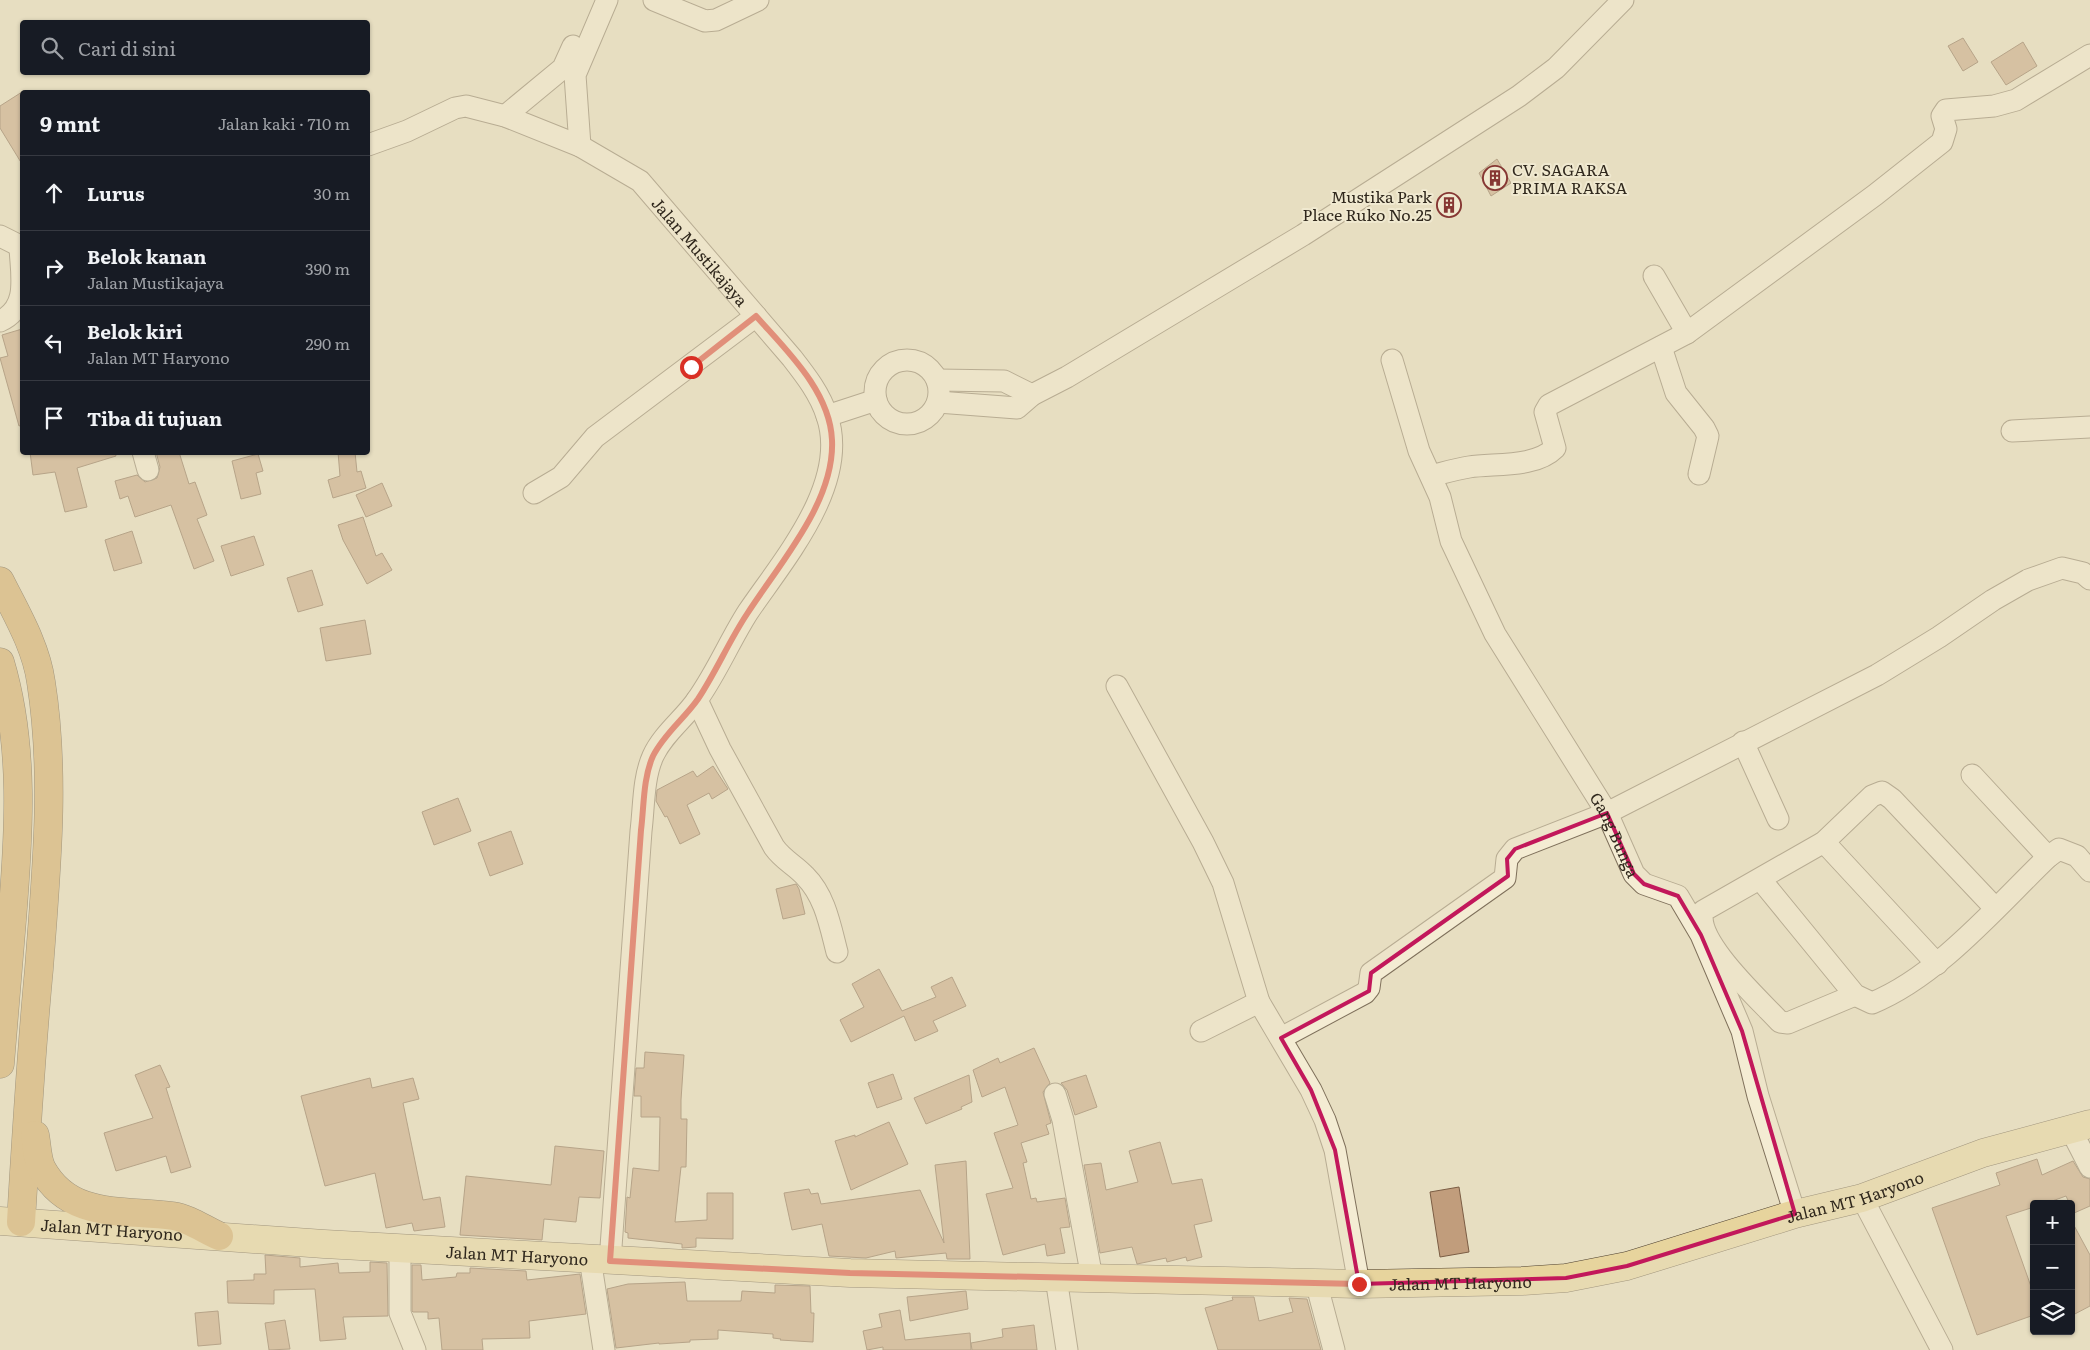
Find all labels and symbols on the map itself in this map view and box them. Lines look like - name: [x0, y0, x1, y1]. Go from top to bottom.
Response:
- place label: CV. SAGARA PRIMA RAKSA: [1512, 157, 1627, 199]
- building icon: CV. SAGARA PRIMA RAKSA: [1482, 165, 1508, 191]
- place label: Mustika Park Place Ruko No.25: [1303, 184, 1432, 226]
- street label: Jalan Mustikajaya: [647, 191, 754, 311]
- building icon: Mustika Park Place Ruko No.25: [1436, 192, 1462, 218]
- route start: [680, 356, 703, 379]
- street label: Gang Bunga: [1585, 787, 1646, 881]
- street label: Jalan MT Haryono: [1783, 1164, 1927, 1228]
- street label: Jalan MT Haryono: [40, 1212, 184, 1246]
- street label: Jalan MT Haryono: [445, 1239, 589, 1271]
- street label: Jalan MT Haryono: [1389, 1268, 1532, 1295]
- route end: [1348, 1273, 1371, 1296]

